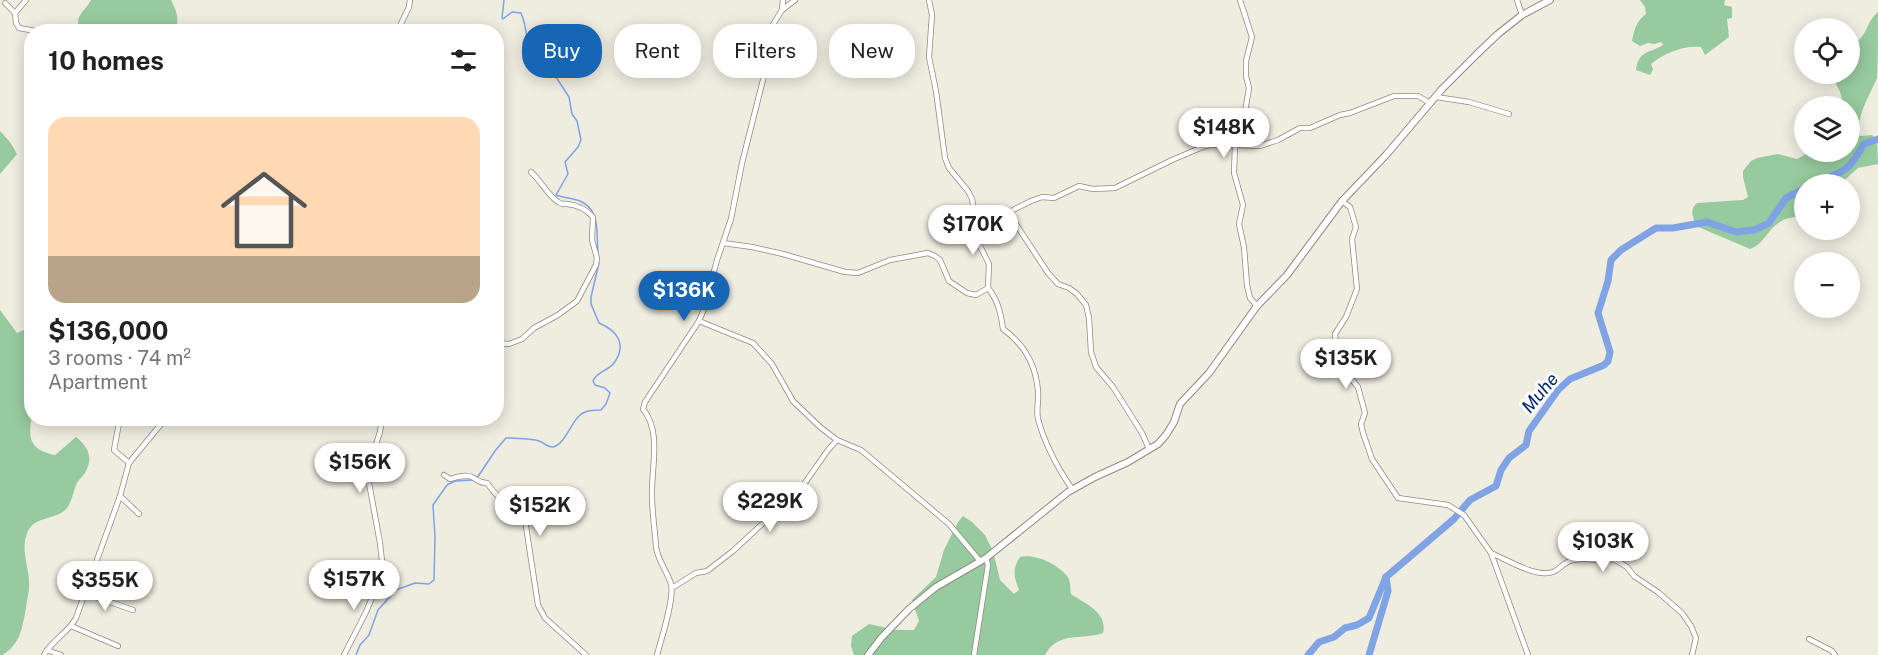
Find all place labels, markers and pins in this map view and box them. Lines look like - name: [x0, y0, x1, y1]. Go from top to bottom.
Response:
- pin: $148K: [1182, 108, 1266, 159]
- pin: $170K: [931, 205, 1015, 256]
- pin: $136K: [642, 271, 726, 322]
- pin: $135K: [1304, 339, 1388, 390]
- pin: $156K: [318, 443, 402, 494]
- pin: $229K: [728, 482, 812, 533]
- pin: $152K: [498, 486, 582, 537]
- pin: $103K: [1561, 522, 1645, 573]
- pin: $157K: [312, 560, 396, 611]
- pin: $355K: [63, 561, 147, 612]

